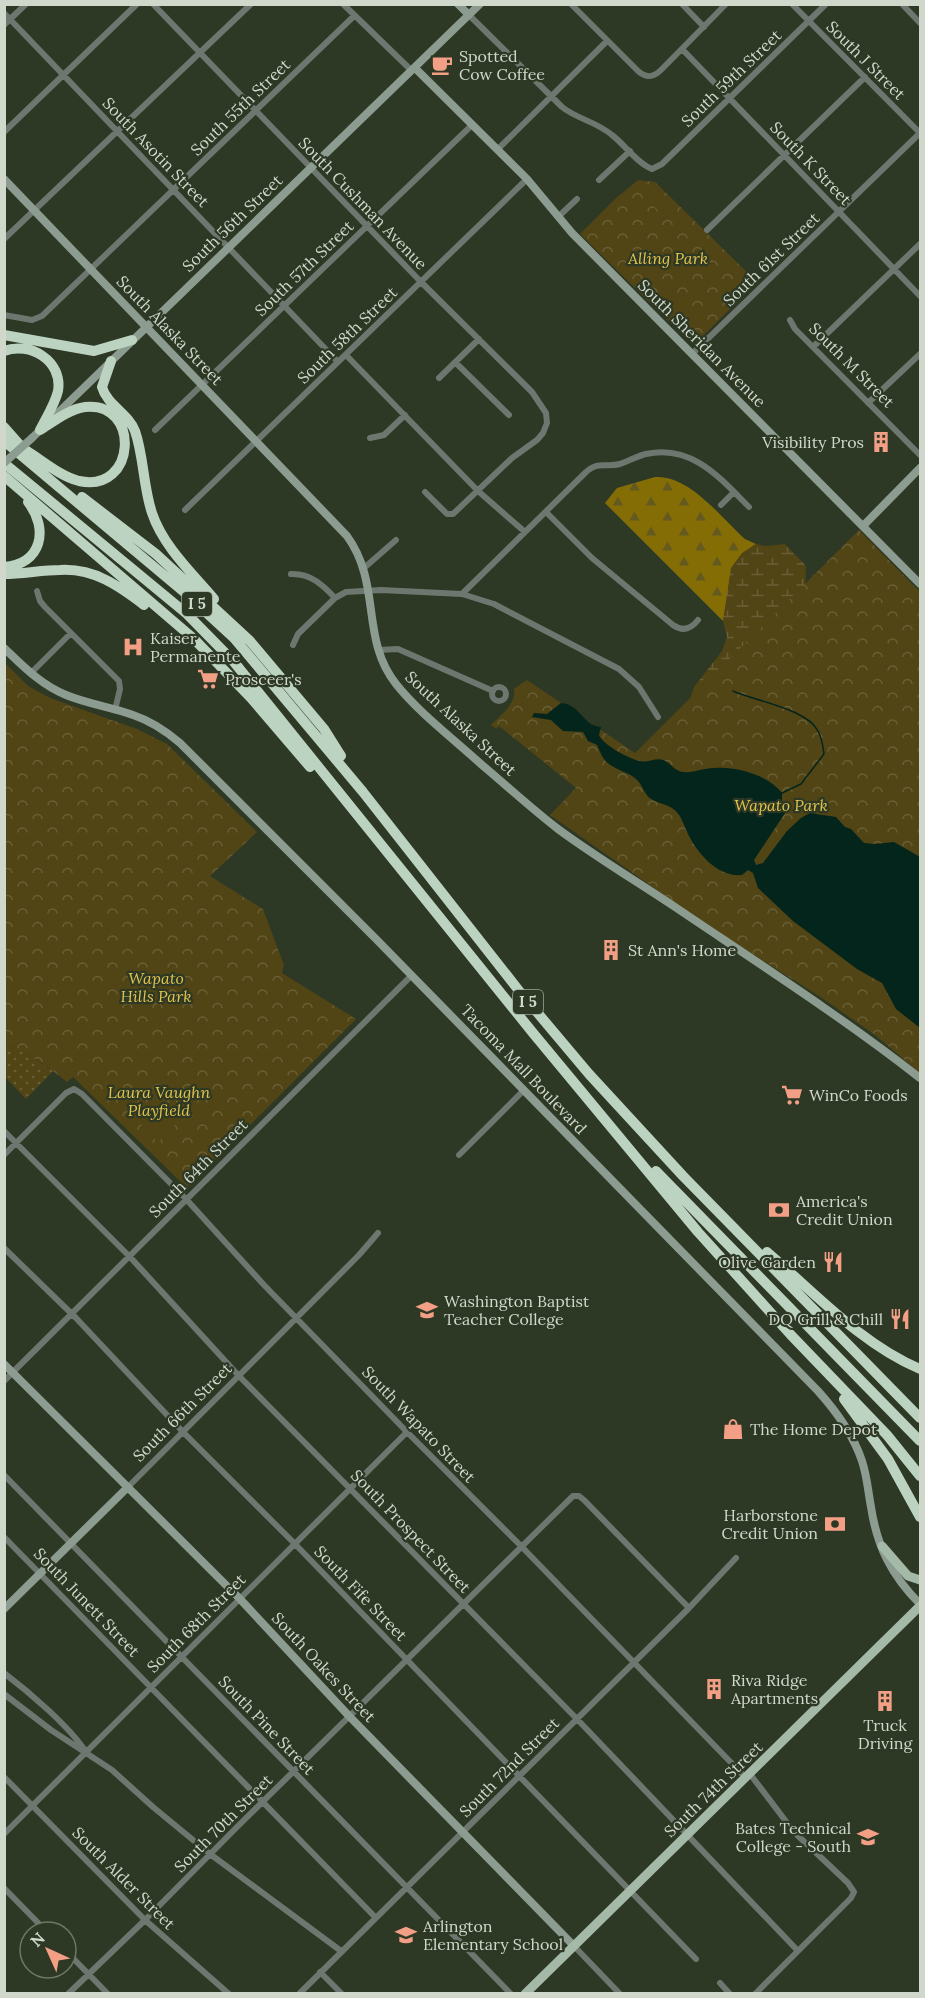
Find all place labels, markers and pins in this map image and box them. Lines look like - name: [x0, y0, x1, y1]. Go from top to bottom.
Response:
- place label: Spotted Cow Coffee: [459, 46, 545, 84]
- cafe icon: Spotted Cow Coffee: [430, 53, 454, 77]
- building icon: Visibility Pros: [869, 430, 893, 454]
- place label: Visibility Pros: [761, 432, 864, 452]
- place label: Kaiser Permanente: [150, 628, 241, 666]
- hospital icon: Kaiser Permanente: [121, 635, 145, 659]
- supermarket icon: Prosceer's: [196, 667, 220, 691]
- place label: Prosceer's: [225, 669, 302, 689]
- building icon: St Ann's Home: [599, 938, 623, 962]
- place label: St Ann's Home: [628, 940, 736, 960]
- supermarket icon: WinCo Foods: [780, 1083, 804, 1107]
- place label: WinCo Foods: [809, 1085, 908, 1105]
- place label: America's Credit Union: [795, 1191, 893, 1229]
- bank icon: America's Credit Union: [767, 1198, 791, 1222]
- restaurant icon: Olive Garden: [821, 1250, 845, 1274]
- place label: Olive Garden: [718, 1252, 816, 1272]
- place label: Washington Baptist Teacher College: [444, 1291, 590, 1329]
- school or university icon: Washington Baptist Teacher College: [415, 1298, 439, 1322]
- restaurant icon: DQ Grill & Chill: [888, 1307, 912, 1331]
- place label: DQ Grill & Chill: [768, 1309, 883, 1329]
- shop icon: The Home Depot: [721, 1417, 745, 1441]
- place label: The Home Depot: [750, 1419, 878, 1439]
- place label: Harborstone Credit Union: [721, 1505, 818, 1543]
- bank icon: Harborstone Credit Union: [823, 1512, 847, 1536]
- place label: Riva Ridge Apartments: [730, 1670, 818, 1708]
- building icon: Riva Ridge Apartments: [702, 1677, 726, 1701]
- building icon: Truck Driving: [873, 1689, 897, 1713]
- place label: Truck Driving: [858, 1715, 913, 1753]
- place label: Bates Technical College - South: [735, 1818, 851, 1856]
- school or university icon: Bates Technical College - South: [856, 1825, 880, 1849]
- place label: Arlington Elementary School: [422, 1916, 563, 1954]
- school or university icon: Arlington Elementary School: [394, 1923, 418, 1947]

